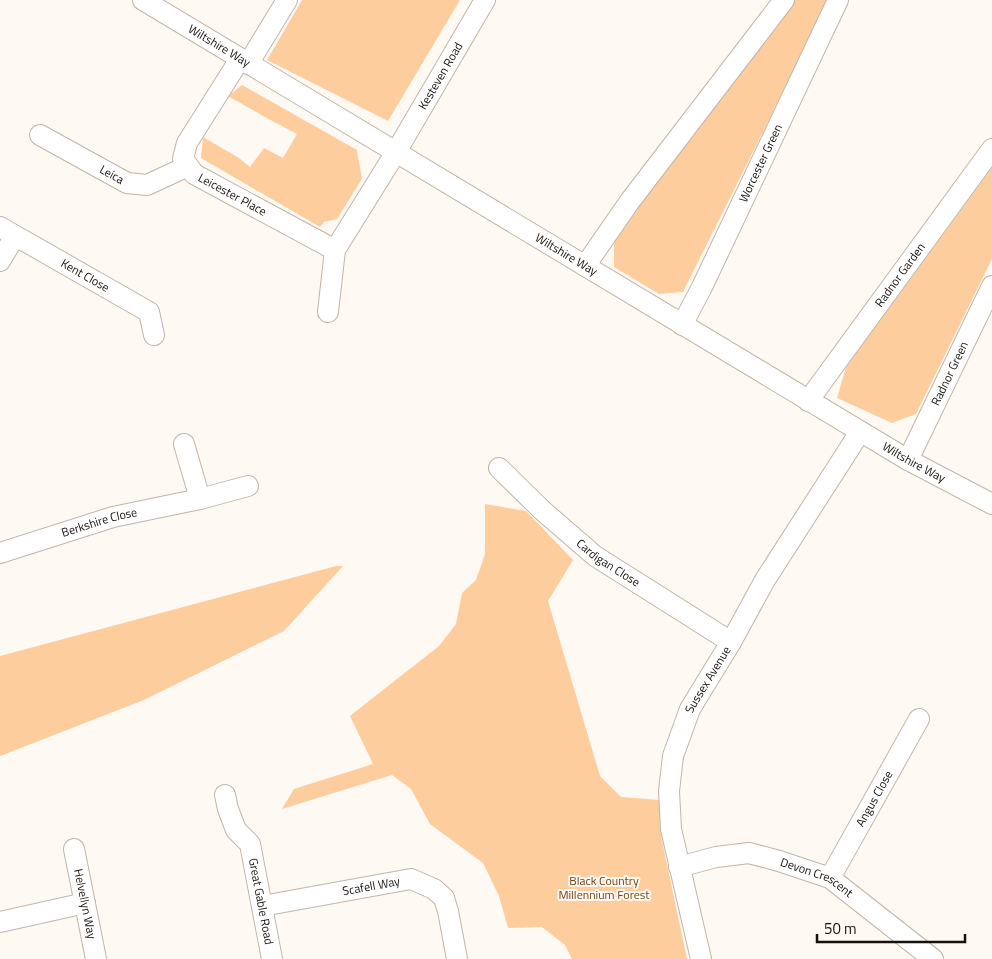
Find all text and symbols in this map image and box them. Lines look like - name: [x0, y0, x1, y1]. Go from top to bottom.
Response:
- street label: Wiltshire Way: [185, 19, 255, 72]
- street label: Kesteven Road: [413, 38, 467, 113]
- street label: Worcester Green: [734, 121, 787, 205]
- street label: Leica: [96, 160, 128, 189]
- street label: Leicester Place: [195, 168, 270, 221]
- street label: Wiltshire Way: [532, 228, 602, 280]
- street label: Radnor Garden: [870, 239, 930, 311]
- street label: Kent Close: [58, 254, 113, 297]
- street label: Radnor Green: [926, 338, 973, 409]
- street label: Wiltshire Way: [879, 437, 949, 487]
- street label: Berkshire Close: [59, 502, 139, 542]
- street label: Cardigan Close: [572, 534, 644, 591]
- street label: Sussex Avenue: [679, 642, 735, 715]
- street label: Angus Close: [851, 767, 897, 830]
- street label: Devon Crescent: [778, 852, 858, 902]
- street label: Great Gable Road: [244, 856, 279, 946]
- street label: Helvellyn Way: [69, 867, 102, 941]
- street label: Scafell Way: [341, 871, 402, 900]
- park label: Black Country Millennium Forest: [558, 871, 650, 904]
- scale bar: [817, 912, 964, 944]
- text: 50 m: [824, 917, 857, 940]

